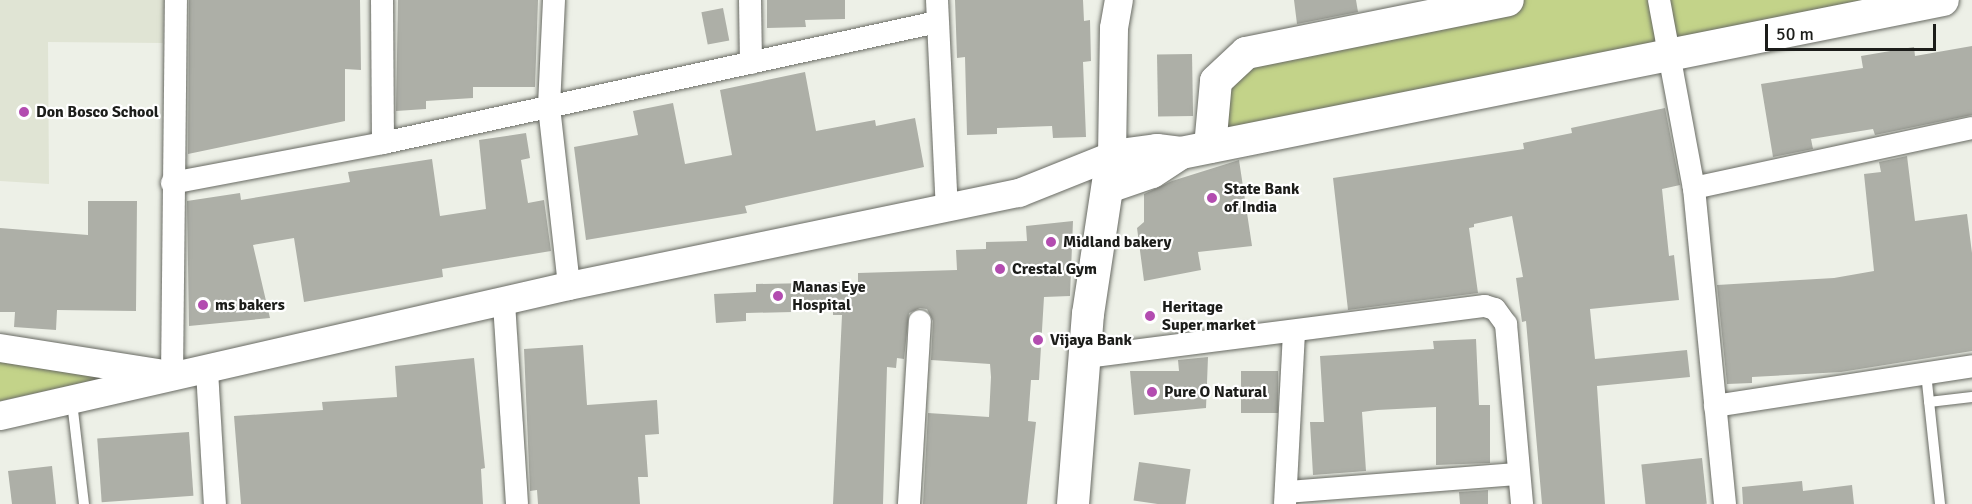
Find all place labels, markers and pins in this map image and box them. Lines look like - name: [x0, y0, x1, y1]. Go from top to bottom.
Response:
- place label: Don Bosco School: [36, 102, 159, 122]
- marker: Don Bosco School: [17, 105, 31, 119]
- place label: State Bank of India: [1224, 179, 1299, 217]
- marker: State Bank of India: [1205, 191, 1219, 205]
- place label: Midland bakery: [1063, 232, 1172, 252]
- marker: Midland bakery: [1044, 235, 1058, 249]
- place label: Crestal Gym: [1012, 259, 1097, 279]
- marker: Crestal Gym: [993, 262, 1007, 276]
- place label: Manas Eye Hospital: [792, 277, 866, 315]
- marker: Manas Eye Hospital: [769, 287, 787, 305]
- place label: ms bakers: [215, 295, 285, 315]
- place label: Heritage Super market: [1162, 297, 1256, 335]
- marker: ms bakers: [196, 298, 210, 312]
- marker: Heritage Super market: [1143, 309, 1157, 323]
- place label: Vijaya Bank: [1050, 330, 1132, 350]
- marker: Vijaya Bank: [1031, 333, 1045, 347]
- place label: Pure O Natural: [1164, 382, 1267, 402]
- marker: Pure O Natural: [1145, 385, 1159, 399]

